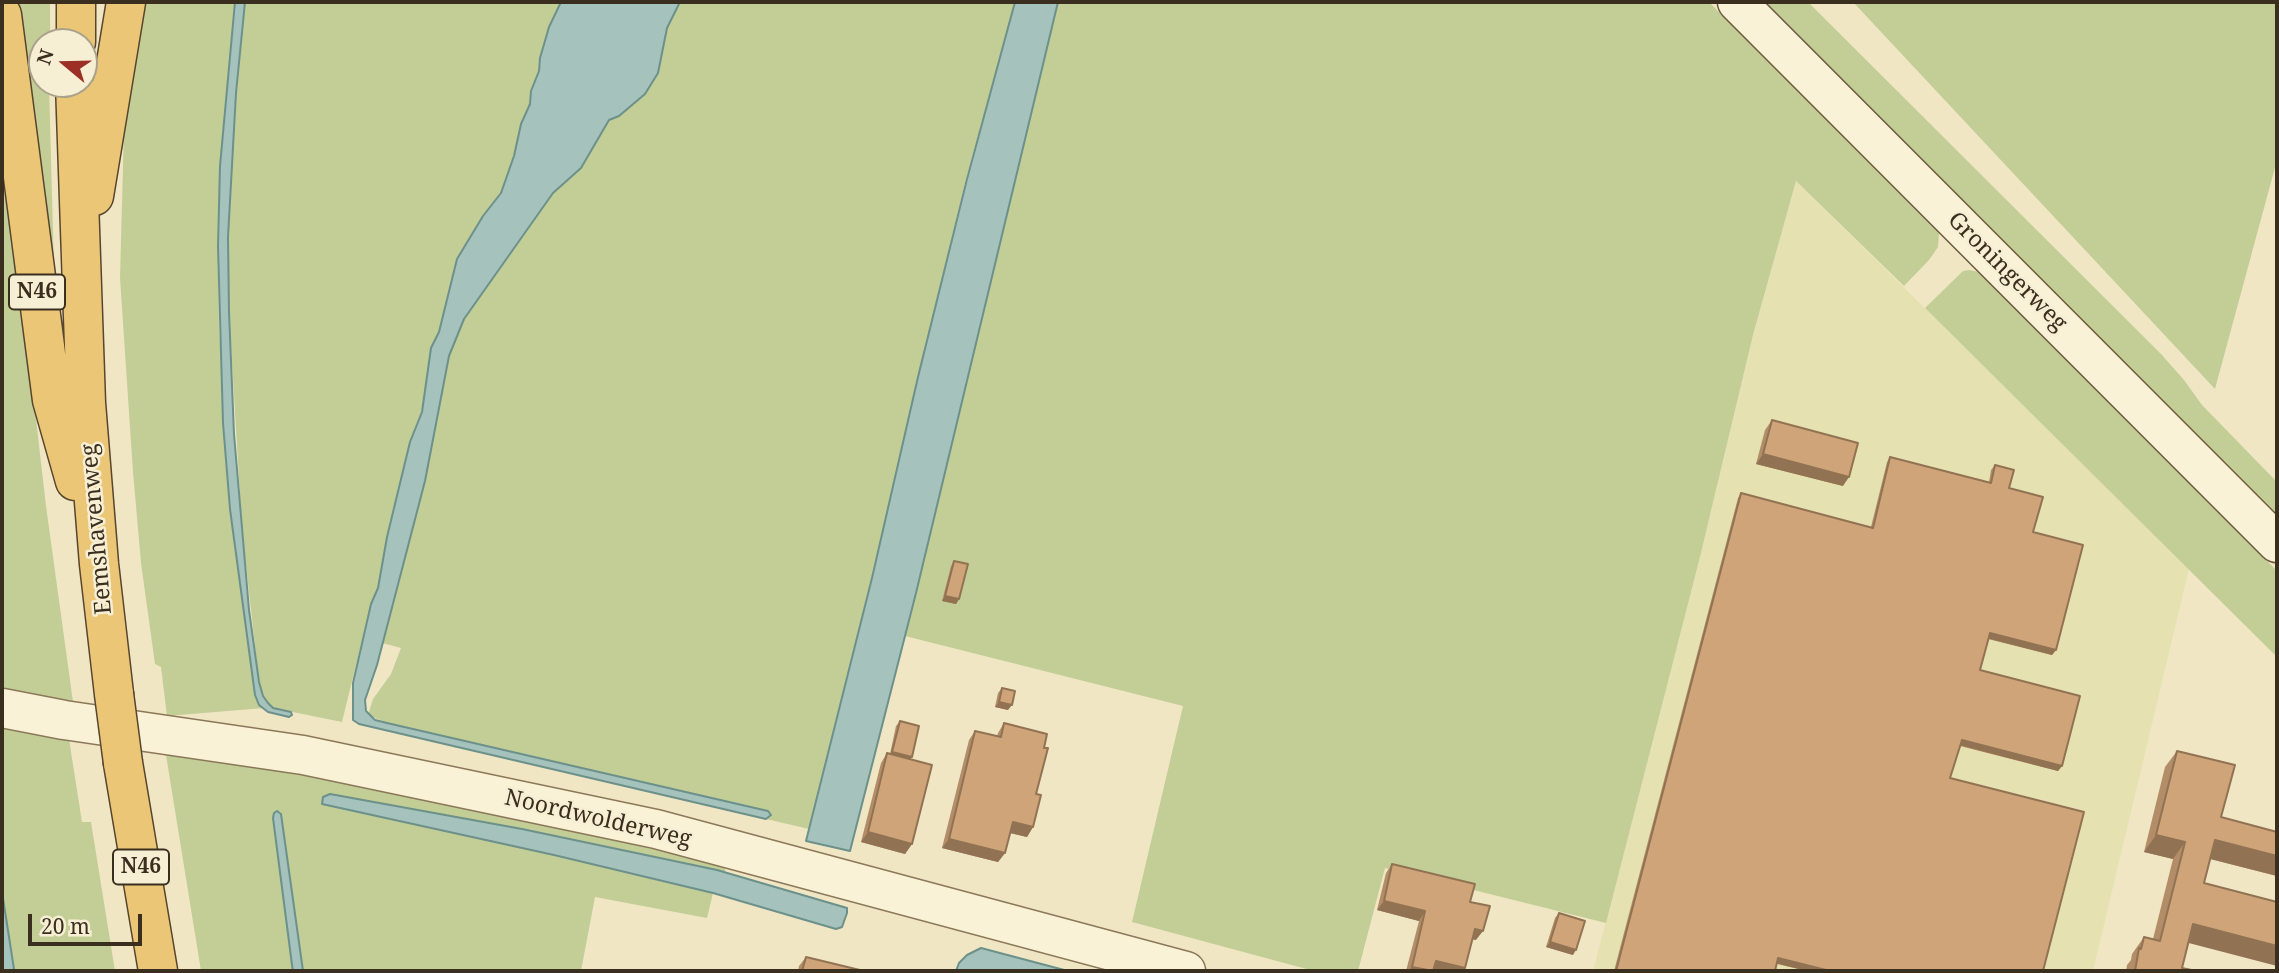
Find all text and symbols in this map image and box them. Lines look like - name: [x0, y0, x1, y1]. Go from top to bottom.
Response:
- north arrow: [28, 28, 98, 98]
- text: N: [30, 46, 60, 68]
- street label: Groningerweg: [1942, 207, 2072, 337]
- road number: N46: [9, 274, 65, 310]
- street label: Eemshavenweg: [76, 442, 118, 616]
- street label: Noordwolderweg: [502, 784, 694, 854]
- road number: N46: [113, 850, 169, 884]
- scale bar: [32, 900, 145, 944]
- text: 20 m: [41, 912, 90, 940]

